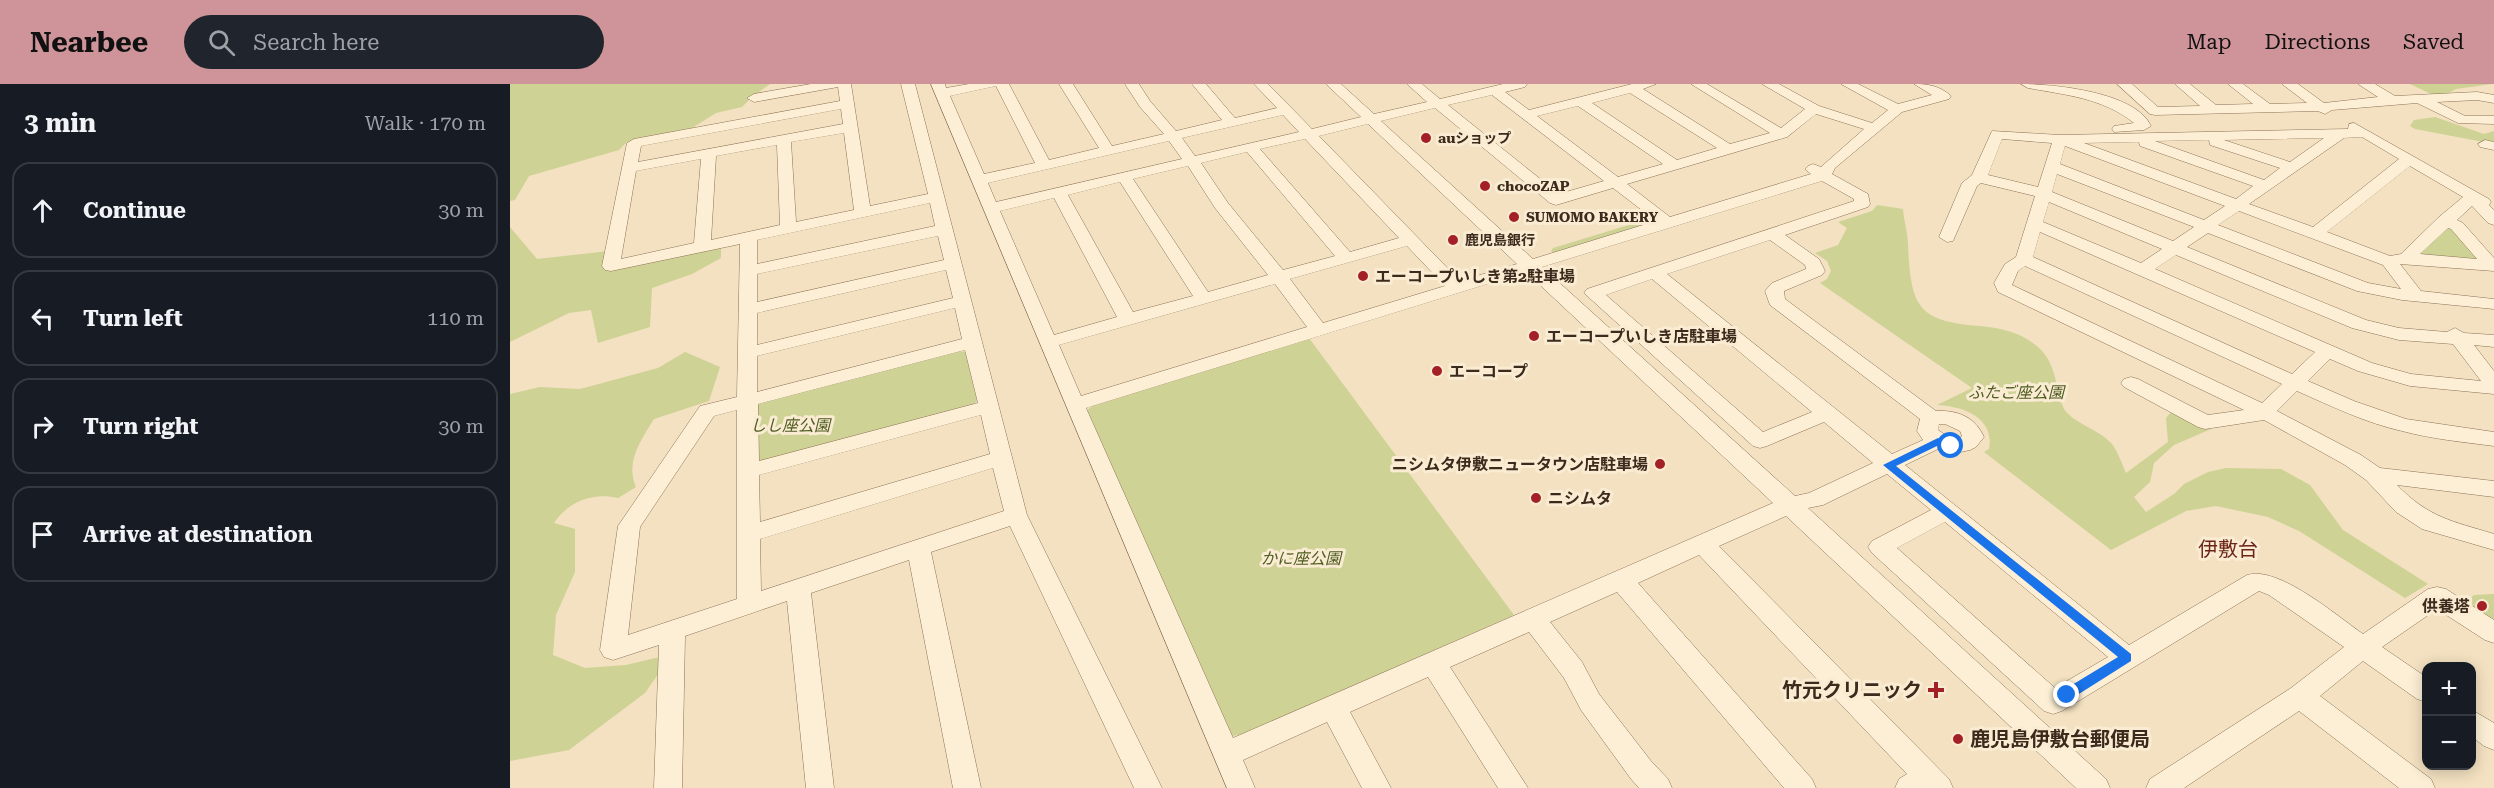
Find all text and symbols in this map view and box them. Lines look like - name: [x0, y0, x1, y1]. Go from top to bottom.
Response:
- search box: [184, 15, 604, 69]
- text: Nearbee: [30, 26, 148, 59]
- icon: search: [205, 26, 238, 59]
- text: Search here: [253, 30, 379, 55]
- text: Map: [2187, 30, 2231, 54]
- text: Directions: [2264, 30, 2370, 54]
- text: Saved: [2403, 30, 2464, 54]
- text: 3 min: [24, 108, 96, 138]
- text: Walk · 170 m: [365, 111, 486, 135]
- place label: auショップ: [1438, 130, 1511, 146]
- marker: auショップ: [1419, 131, 1433, 145]
- place label: chocoZAP: [1497, 178, 1570, 194]
- marker: chocoZAP: [1478, 179, 1492, 193]
- icon: ahead: [26, 194, 59, 227]
- text: Continue: [83, 198, 186, 223]
- text: 30 m: [438, 198, 484, 222]
- place label: SUMOMO BAKERY: [1526, 209, 1658, 225]
- marker: SUMOMO BAKERY: [1507, 210, 1521, 224]
- place label: 鹿児島銀行: [1465, 232, 1535, 248]
- marker: 鹿児島銀行: [1446, 233, 1460, 247]
- place label: エーコープいしき第2駐車場: [1375, 267, 1575, 286]
- marker: エーコープいしき第2駐車場: [1356, 269, 1370, 283]
- icon: left: [26, 302, 59, 335]
- text: Turn left: [83, 306, 183, 331]
- text: 110 m: [427, 306, 484, 330]
- place label: エーコープいしき店駐車場: [1546, 327, 1737, 346]
- marker: エーコープいしき店駐車場: [1527, 329, 1541, 343]
- place label: エーコープ: [1449, 362, 1528, 381]
- marker: エーコープ: [1430, 364, 1444, 378]
- park label: ふたご座公園: [1968, 383, 2066, 402]
- icon: right: [26, 410, 59, 443]
- text: Turn right: [83, 414, 198, 439]
- text: 30 m: [438, 414, 484, 438]
- park label: しし座公園: [750, 416, 832, 435]
- route start: [1937, 432, 1963, 458]
- place label: ニシムタ伊敷ニュータウン店駐車場: [1392, 455, 1648, 474]
- marker: ニシムタ伊敷ニュータウン店駐車場: [1653, 457, 1667, 471]
- place label: ニシムタ: [1548, 489, 1612, 508]
- marker: ニシムタ: [1529, 491, 1543, 505]
- icon: arrive: [26, 518, 59, 551]
- text: Arrive at destination: [83, 522, 312, 547]
- district label: 伊敷台: [2198, 537, 2258, 561]
- park label: かに座公園: [1261, 549, 1343, 568]
- place label: 供養塔: [2422, 597, 2470, 616]
- marker: 供養塔: [2475, 599, 2489, 613]
- map controls: [2422, 662, 2476, 770]
- button: +: [2422, 662, 2476, 716]
- place label: 竹元クリニック: [1782, 678, 1922, 702]
- marker: 竹元クリニック: [1927, 681, 1945, 699]
- route end: [2053, 681, 2079, 707]
- button: −: [2422, 716, 2476, 770]
- place label: 鹿児島伊敷台郵便局: [1970, 727, 2150, 751]
- marker: 鹿児島伊敷台郵便局: [1951, 732, 1965, 746]

